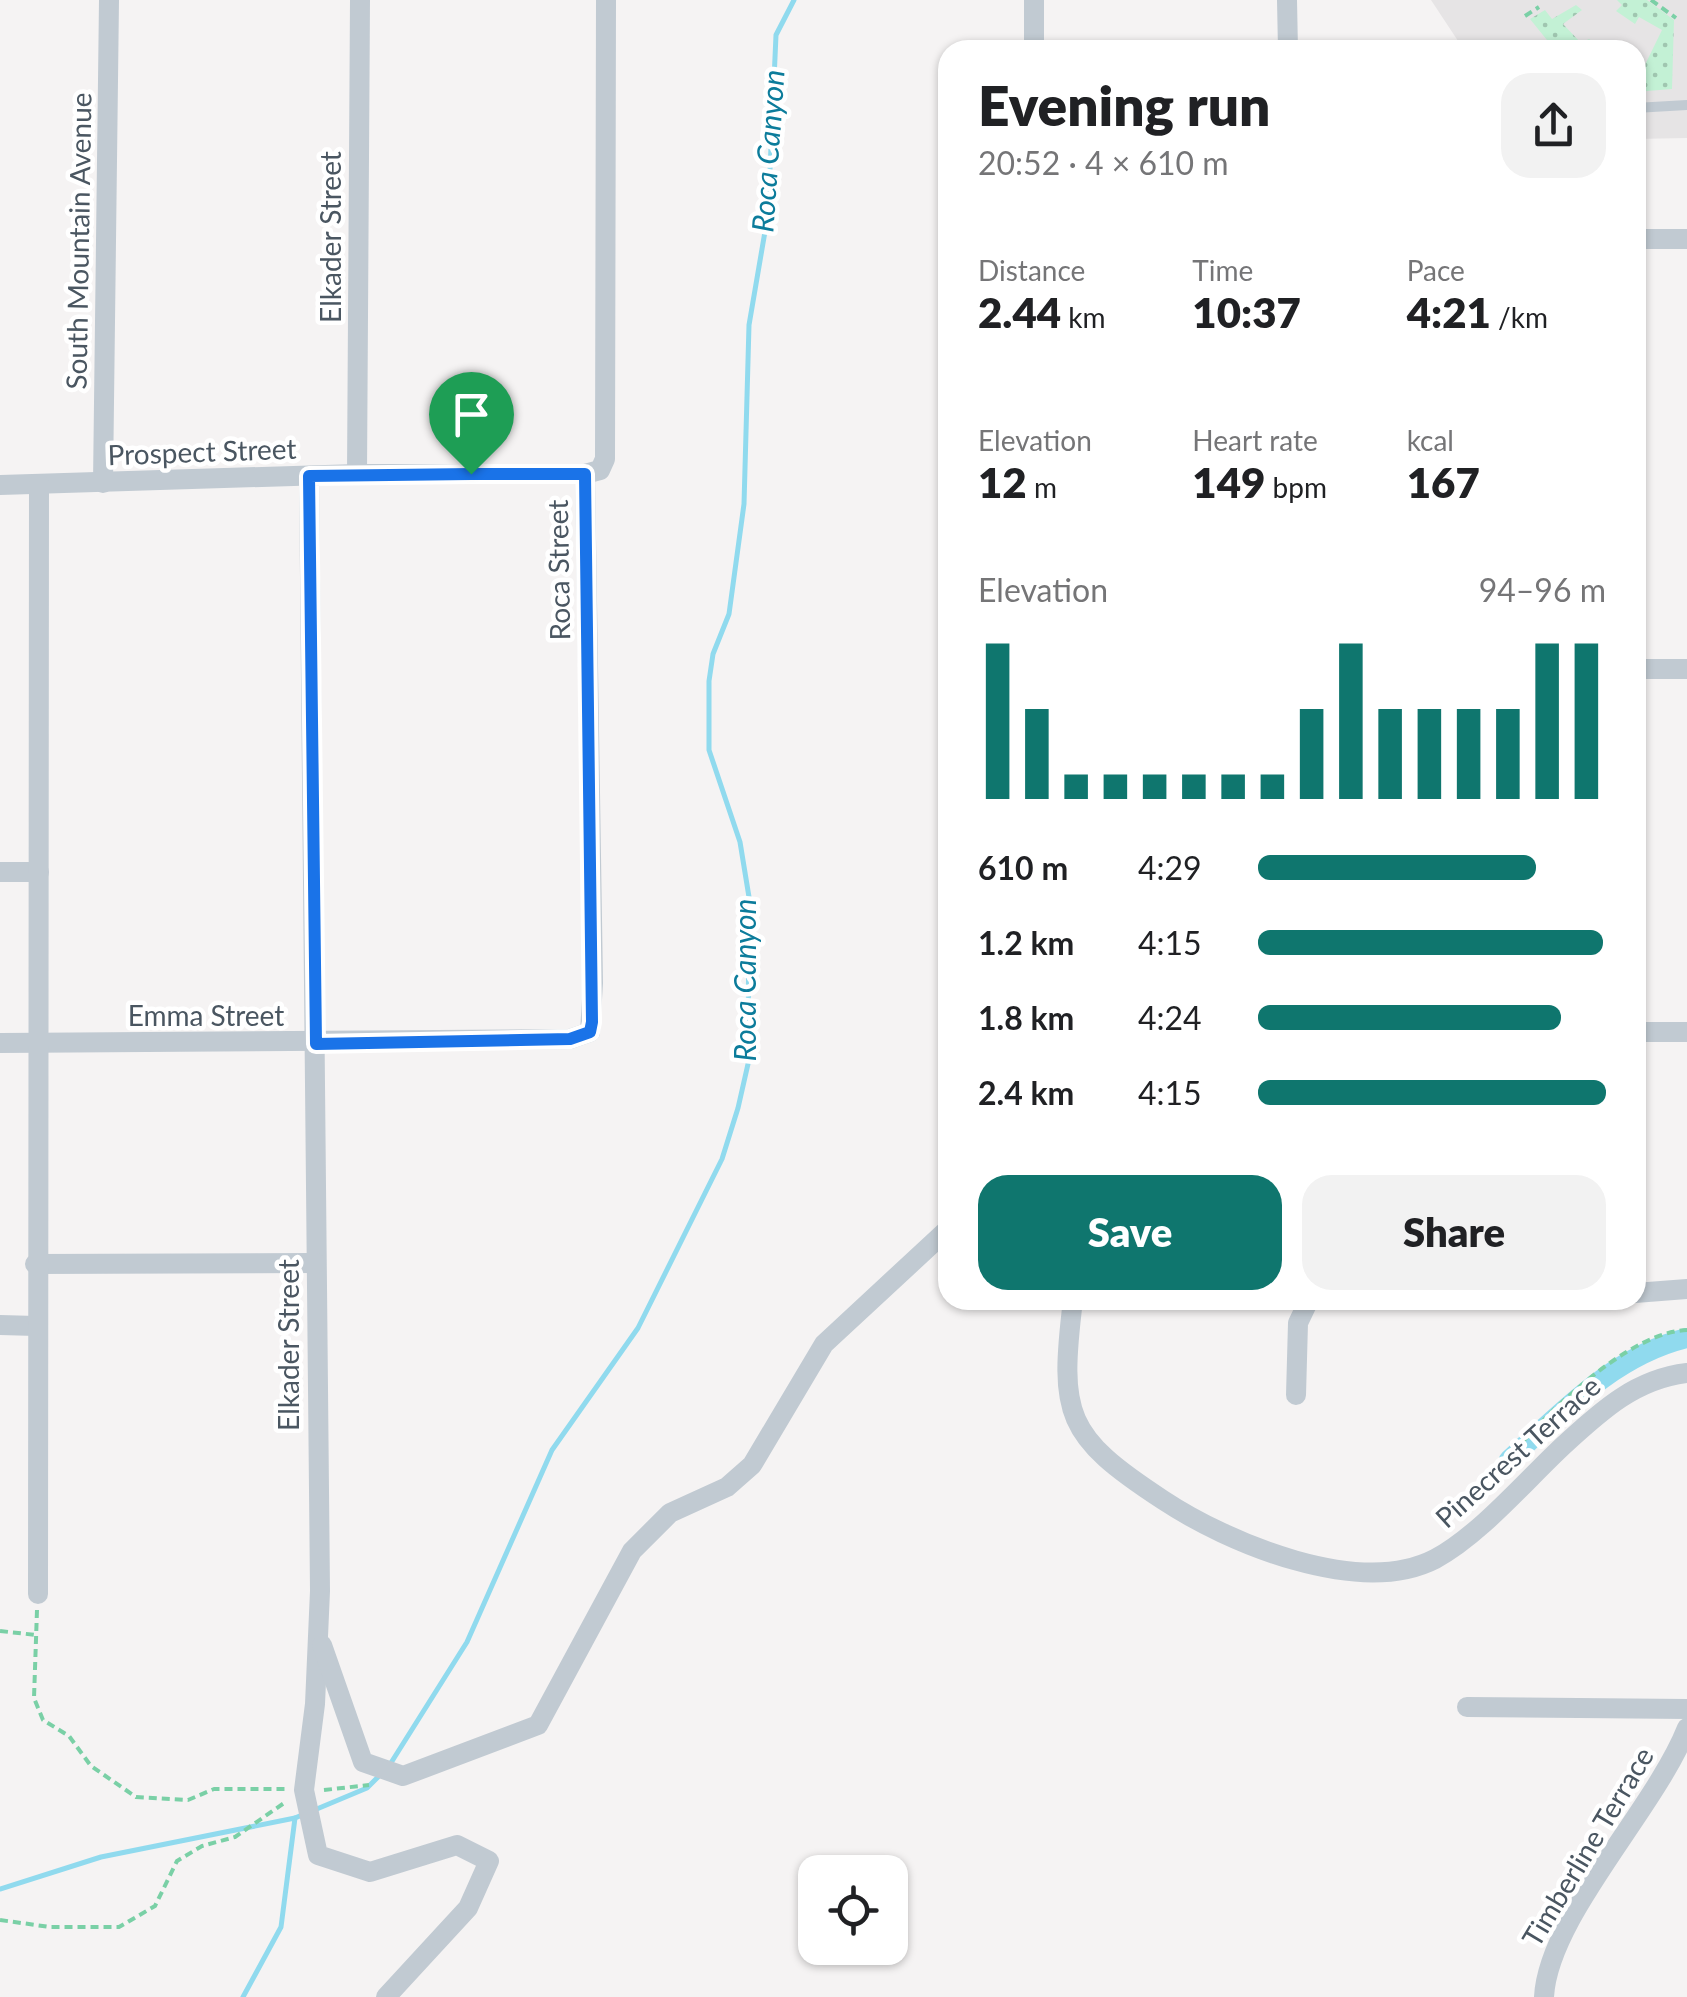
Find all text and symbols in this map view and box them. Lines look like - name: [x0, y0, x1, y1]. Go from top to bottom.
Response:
- water label: Roca Canyon: [743, 68, 791, 233]
- text: Evening run: [978, 72, 1270, 138]
- button: share: [1501, 73, 1606, 178]
- street label: South Mountain Avenue: [58, 92, 98, 390]
- text: 20:52 · 4 × 610 m: [978, 143, 1229, 182]
- street label: Elkader Street: [313, 151, 347, 323]
- text: Distance: [978, 253, 1085, 287]
- text: Time: [1192, 253, 1253, 287]
- text: Pace: [1407, 253, 1465, 287]
- text: 2.44: [978, 287, 1061, 337]
- text: 10:37: [1192, 287, 1301, 337]
- text: 4:21: [1407, 287, 1491, 337]
- text: km: [1061, 300, 1106, 334]
- text: /km: [1491, 300, 1548, 334]
- pin: [429, 372, 514, 475]
- icon: arrive: [444, 387, 499, 442]
- text: Elevation: [978, 423, 1092, 457]
- text: Heart rate: [1192, 423, 1318, 457]
- text: kcal: [1407, 423, 1454, 457]
- street label: Prospect Street: [107, 431, 297, 471]
- text: 12: [978, 457, 1027, 507]
- text: 149: [1192, 457, 1265, 507]
- text: 167: [1407, 457, 1480, 507]
- text: m: [1027, 470, 1057, 504]
- text: bpm: [1265, 470, 1327, 504]
- street label: Roca Street: [540, 499, 576, 641]
- text: Elevation: [978, 570, 1108, 609]
- text: 94–96 m: [1479, 570, 1606, 609]
- text: 610 m: [978, 848, 1068, 887]
- text: 4:29: [1138, 848, 1202, 887]
- water label: Roca Canyon: [726, 899, 762, 1061]
- text: 1.2 km: [978, 923, 1074, 962]
- text: 4:15: [1138, 923, 1202, 962]
- street label: Emma Street: [128, 998, 284, 1032]
- text: 1.8 km: [978, 998, 1074, 1037]
- text: 4:24: [1138, 998, 1202, 1037]
- text: 2.4 km: [978, 1073, 1074, 1112]
- text: 4:15: [1138, 1073, 1202, 1112]
- button: Save: [978, 1175, 1282, 1290]
- button: Share: [1302, 1175, 1606, 1290]
- street label: Elkader Street: [271, 1259, 305, 1431]
- street label: Pinecrest Terrace: [1428, 1368, 1607, 1534]
- street label: Timberline Terrace: [1514, 1741, 1660, 1952]
- map controls: [798, 1855, 908, 1965]
- button: locate: [798, 1855, 908, 1965]

